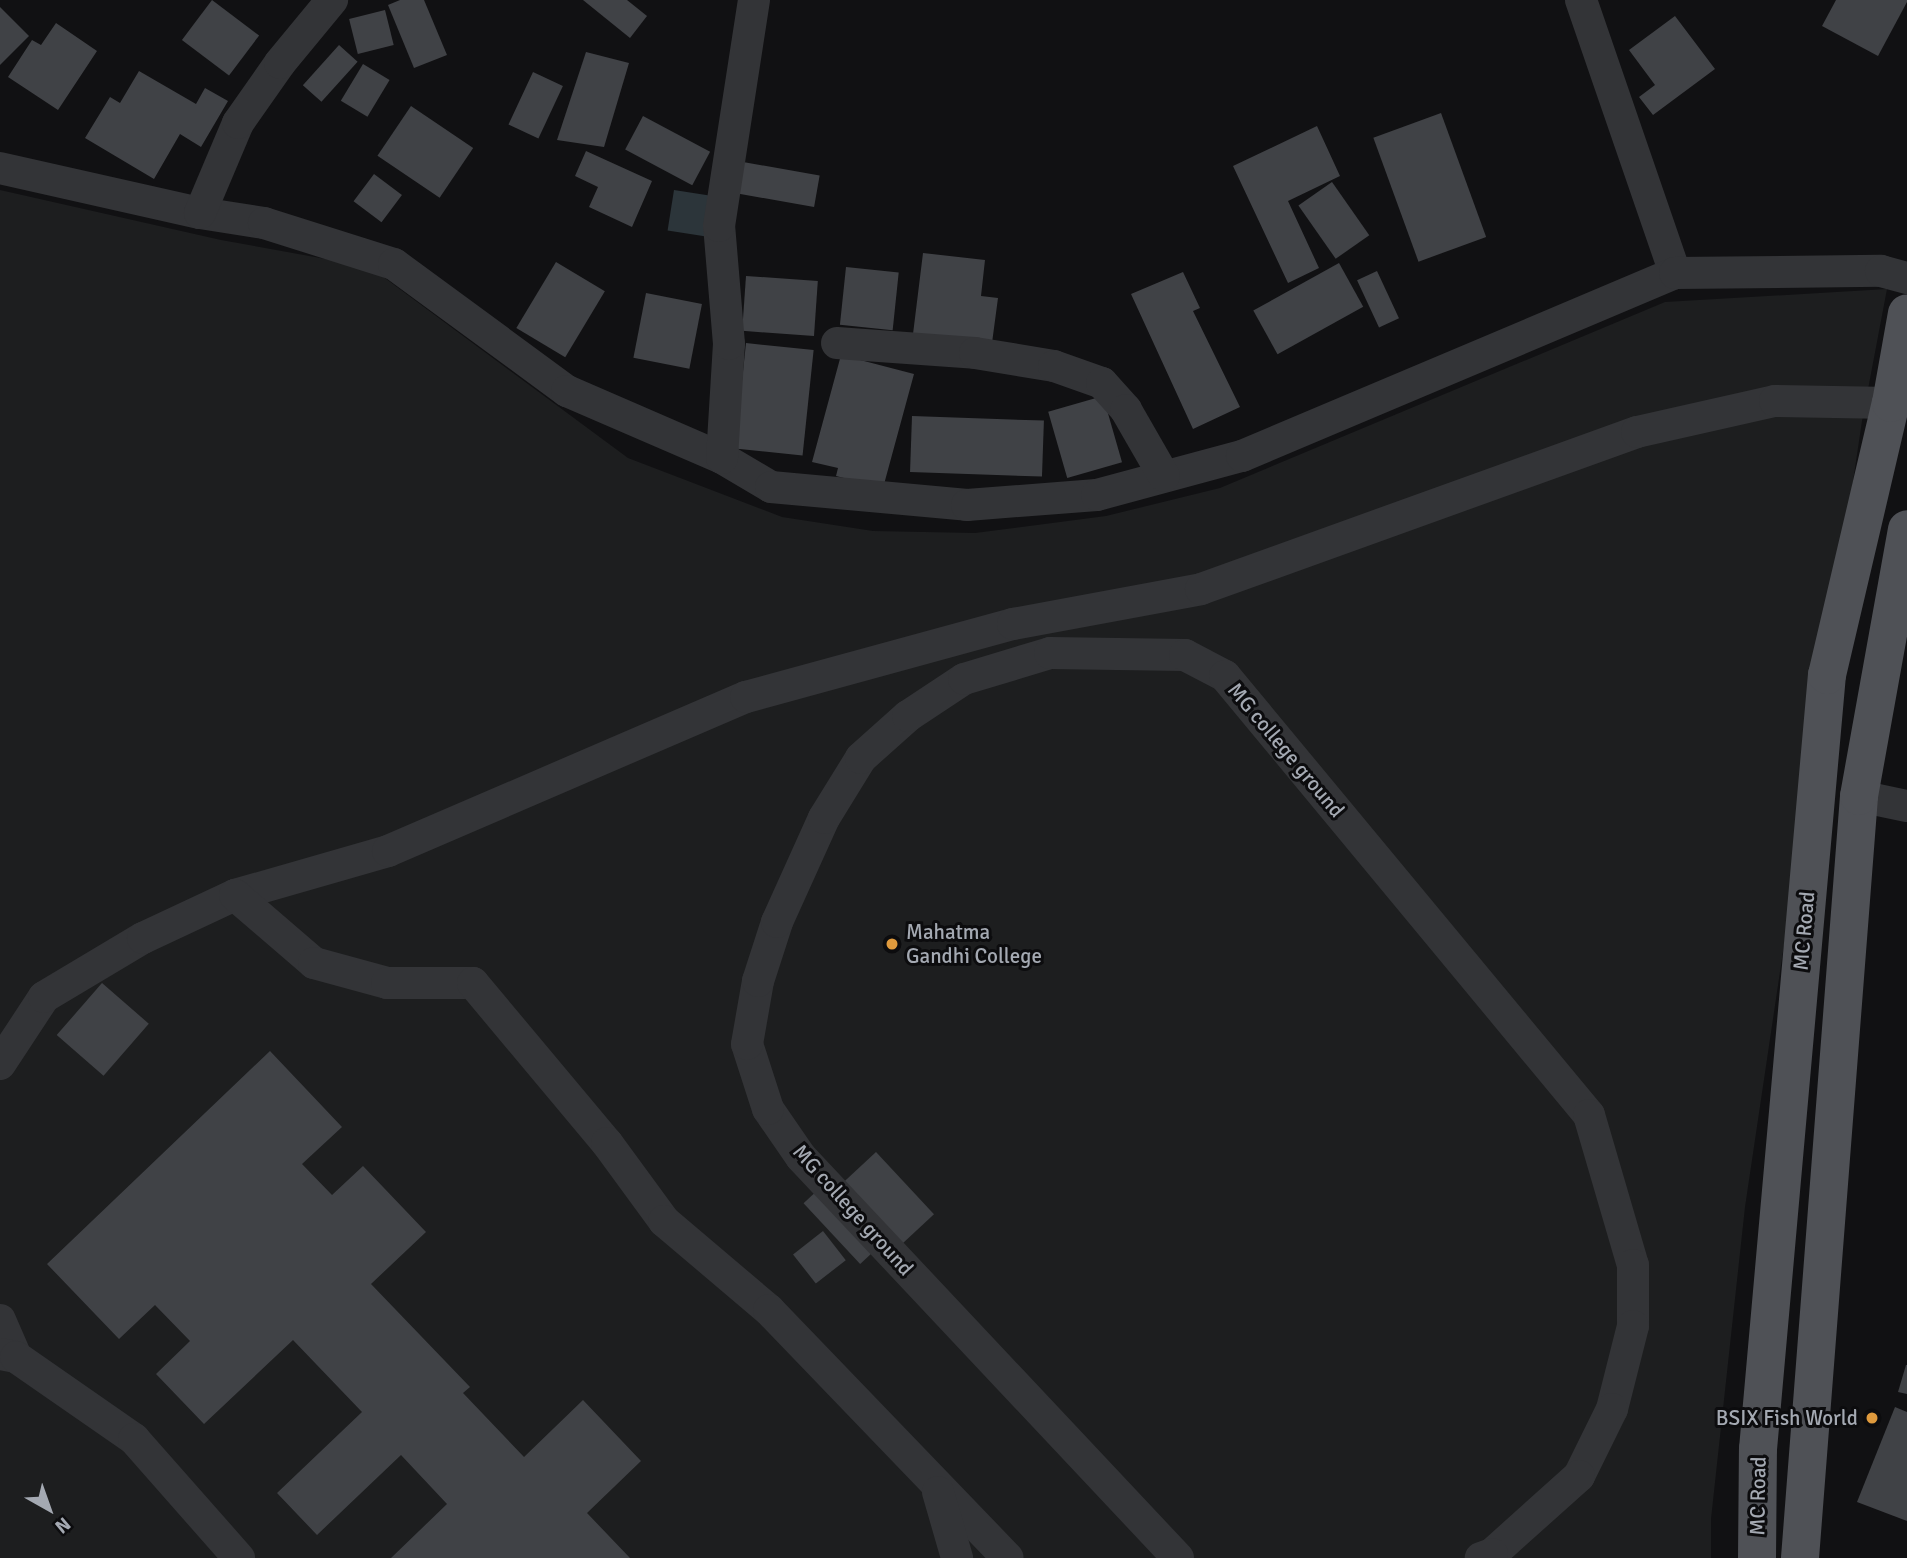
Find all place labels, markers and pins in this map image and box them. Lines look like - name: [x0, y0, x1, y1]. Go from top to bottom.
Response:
- place label: Mahatma Gandhi College: [906, 919, 1042, 969]
- marker: Mahatma Gandhi College: [884, 936, 900, 952]
- place label: BSIX Fish World: [1716, 1405, 1858, 1431]
- marker: BSIX Fish World: [1864, 1410, 1880, 1426]

